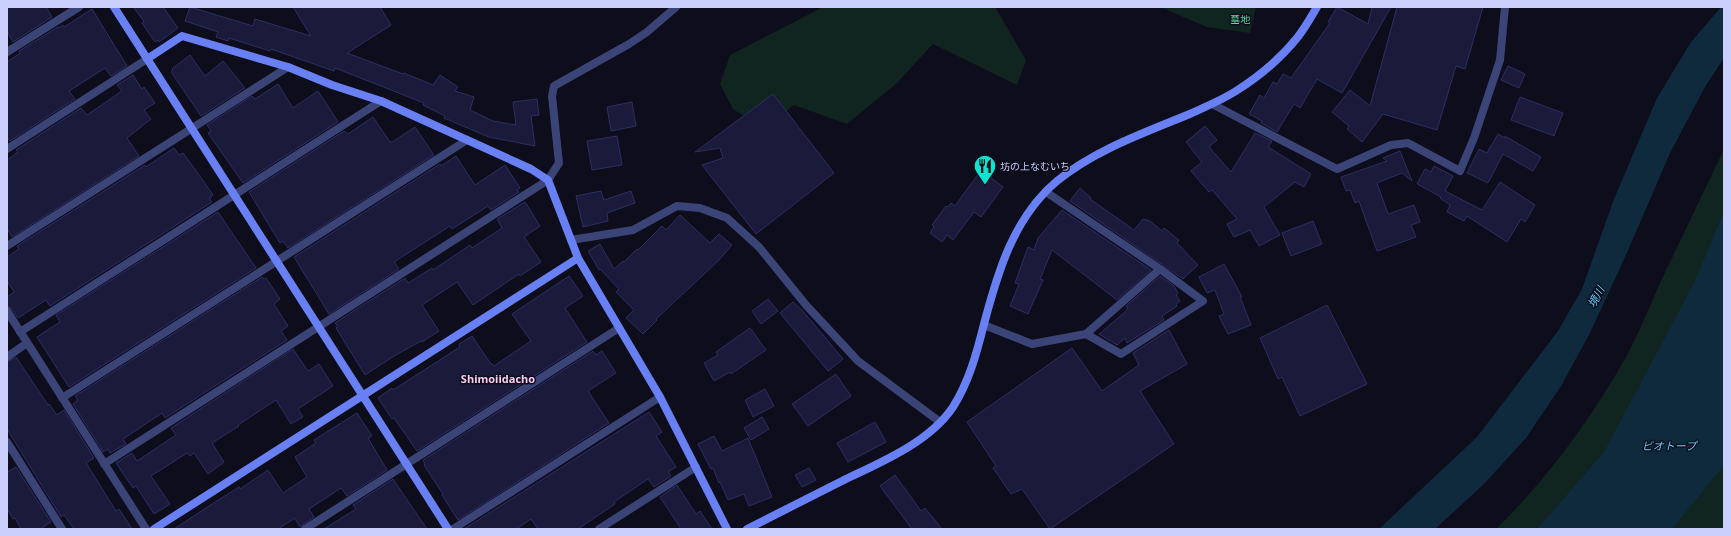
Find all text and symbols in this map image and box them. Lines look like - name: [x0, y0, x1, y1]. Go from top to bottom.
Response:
- park label: 墓地: [1230, 12, 1251, 26]
- restaurant icon: 坊の上なむいち: [972, 153, 998, 186]
- place label: 坊の上なむいち: [1000, 159, 1070, 173]
- water label: 境川: [1584, 283, 1608, 310]
- district label: Shimoiidacho: [461, 371, 535, 386]
- water label: ビオトープ: [1642, 438, 1698, 453]

